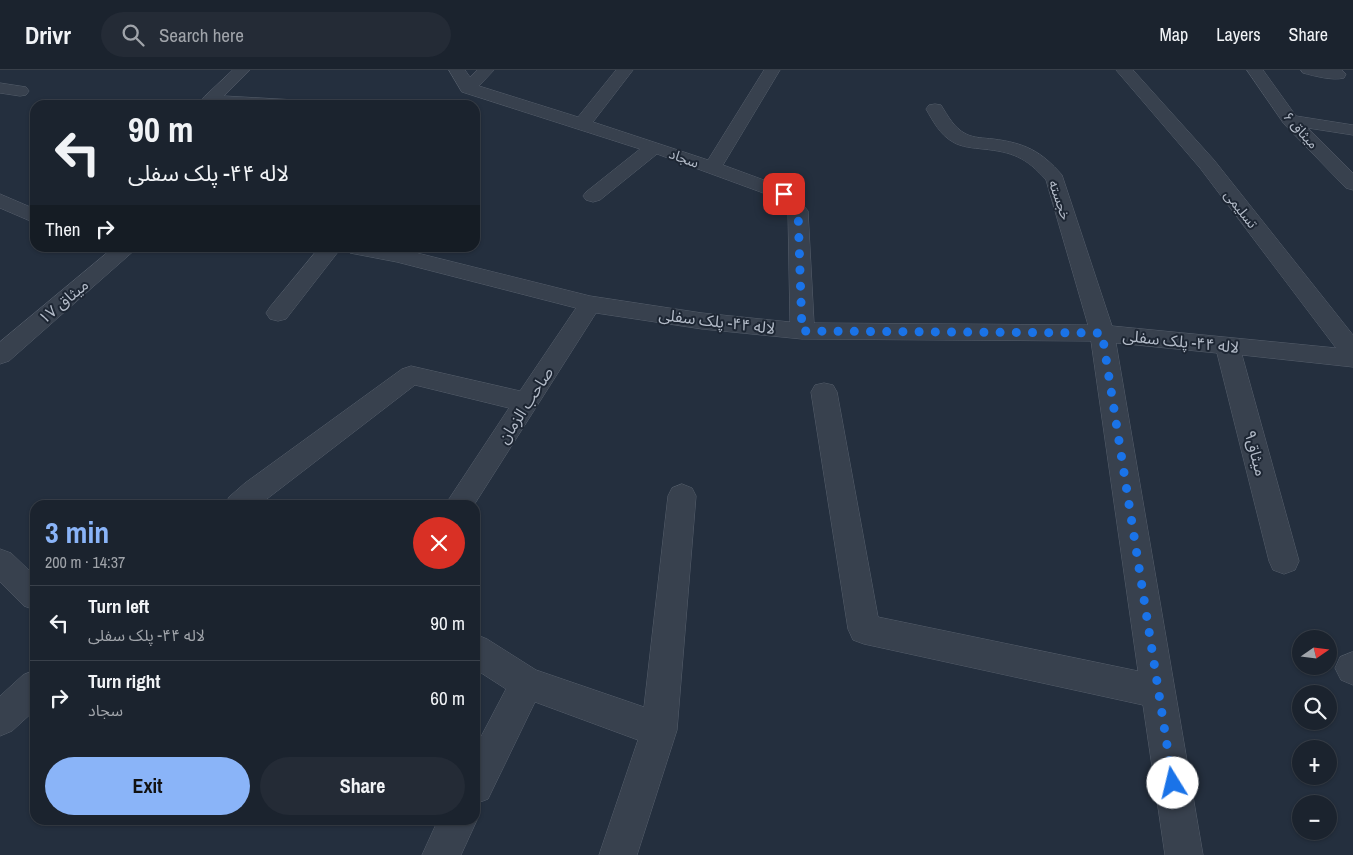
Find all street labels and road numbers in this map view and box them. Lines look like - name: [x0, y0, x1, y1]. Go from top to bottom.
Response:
- street label: میثاق ۶: [1280, 108, 1322, 152]
- street label: سجاد: [667, 144, 701, 172]
- street label: خجسته: [1045, 178, 1075, 222]
- street label: تسلیمی: [1220, 186, 1262, 232]
- street label: میثاق ۱۷: [33, 274, 93, 328]
- street label: لاله ۴۴- پلک سفلی: [658, 303, 776, 339]
- street label: لاله ۴۴- پلک سفلی: [1122, 324, 1240, 358]
- street label: صاحب الزمان: [492, 362, 558, 448]
- street label: میثاق۹: [1239, 428, 1273, 478]

